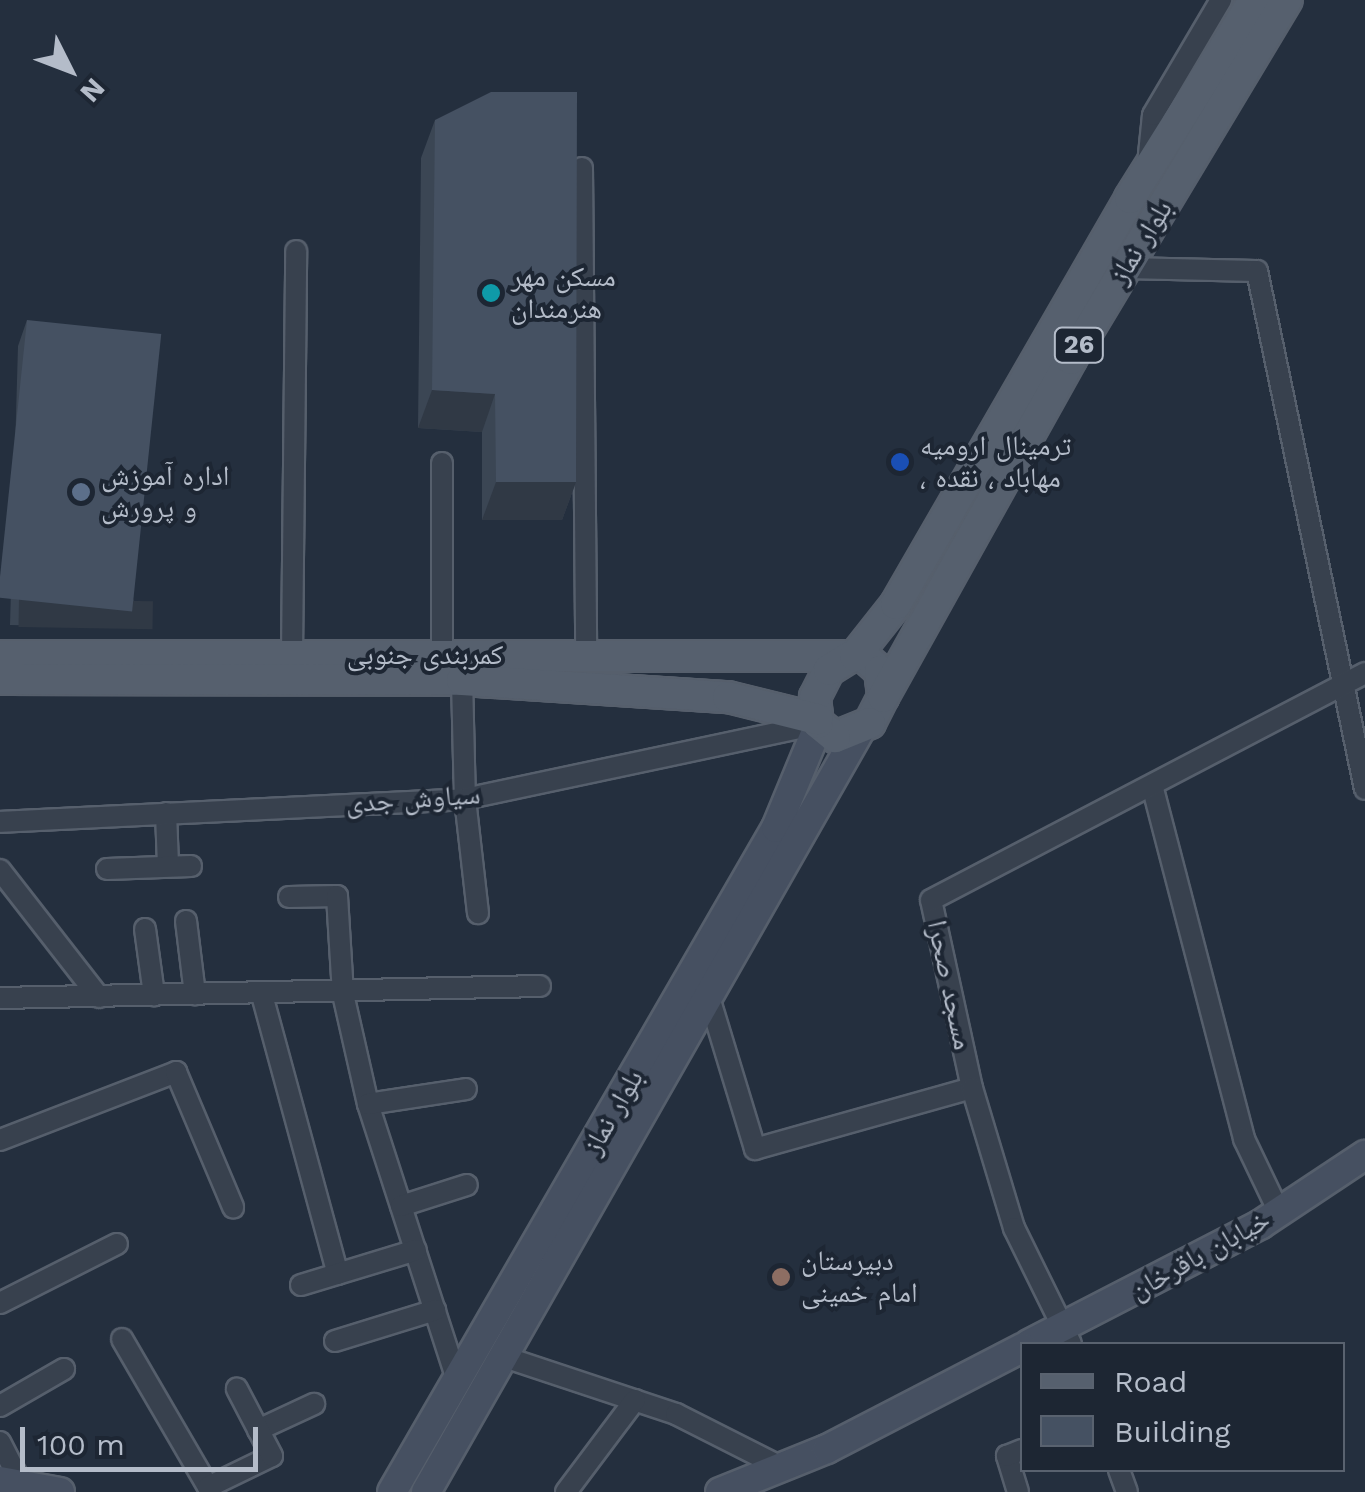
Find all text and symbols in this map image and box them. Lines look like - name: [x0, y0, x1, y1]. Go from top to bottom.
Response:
- north arrow: [20, 20, 120, 120]
- text: N: [73, 72, 112, 109]
- street label: بلوار نماز: [1102, 194, 1180, 290]
- place label: مسکن مهر هنرمندان: [511, 260, 616, 326]
- marker: مسکن مهر هنرمندان: [480, 282, 502, 304]
- road number: 26: [1052, 325, 1106, 365]
- place label: ترمینال ارومیه ، مهاباد ، نقده: [920, 429, 1071, 495]
- marker: ترمینال ارومیه ، مهاباد ، نقده: [889, 451, 911, 473]
- place label: اداره آموزش و پرورش: [101, 459, 229, 525]
- marker: اداره آموزش و پرورش: [70, 481, 92, 503]
- street label: کمربندی جنوبی: [347, 638, 503, 672]
- street label: سیاوش جدی: [344, 778, 482, 820]
- street label: مسجد صحرا: [920, 917, 980, 1053]
- street label: بلوار نماز: [575, 1064, 651, 1160]
- street label: خیابان باقرخان: [1124, 1203, 1276, 1307]
- place label: دبیرستان امام خمینی: [801, 1244, 918, 1310]
- marker: دبیرستان امام خمینی: [770, 1266, 792, 1288]
- legend: [1020, 1342, 1345, 1472]
- text: Road: [1114, 1364, 1187, 1399]
- scale bar: [25, 1407, 262, 1469]
- text: Building: [1114, 1414, 1231, 1449]
- text: 100 m: [37, 1427, 125, 1462]

